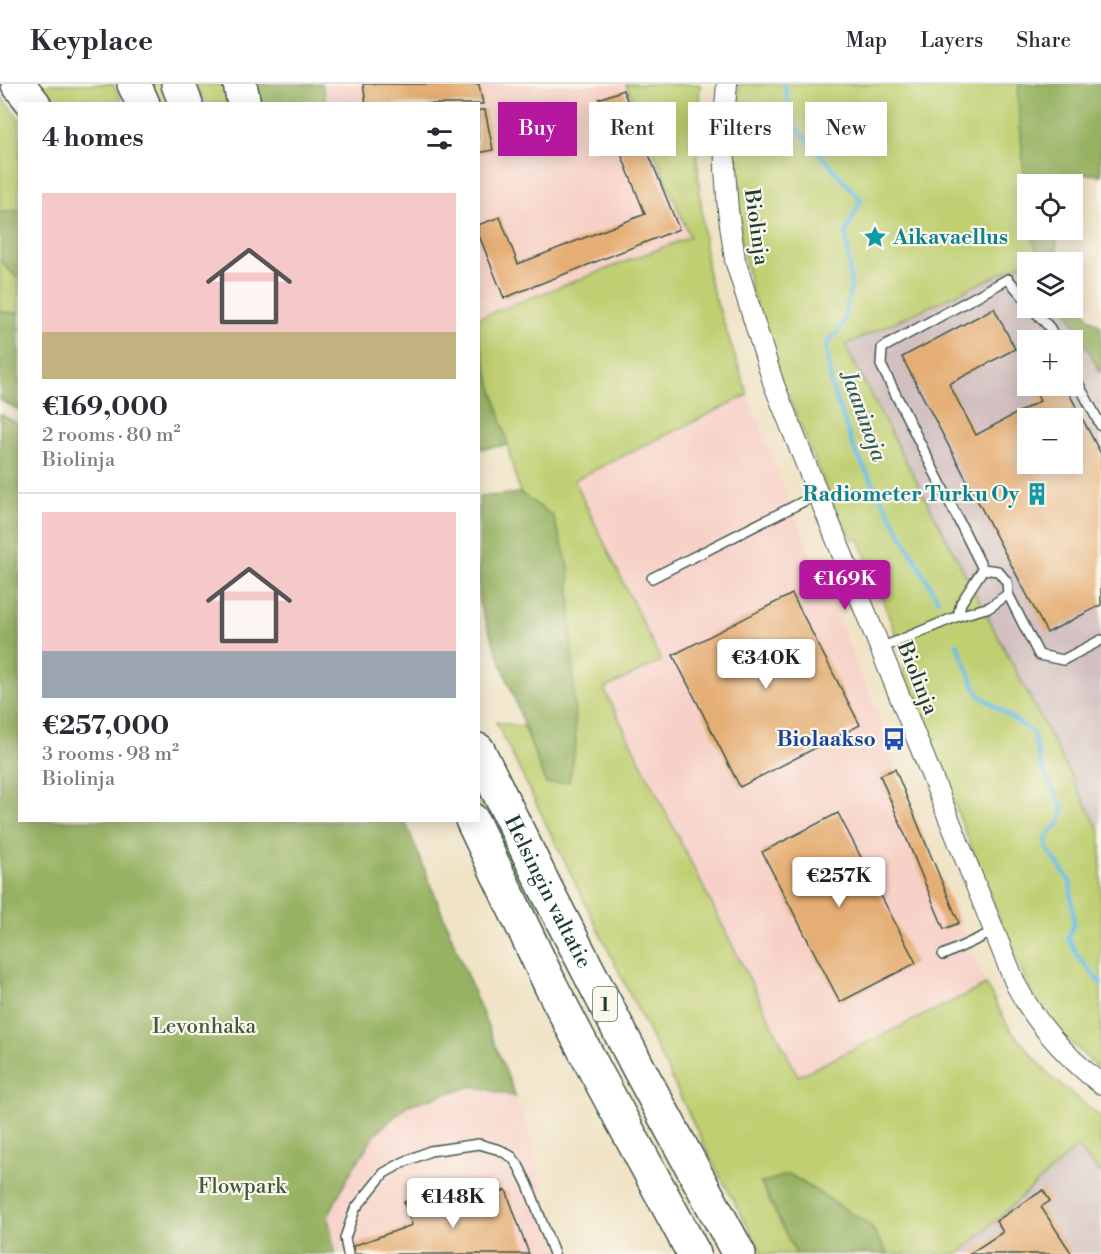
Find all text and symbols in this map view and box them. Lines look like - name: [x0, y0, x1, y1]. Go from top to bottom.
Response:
- text: Keyplace: [30, 24, 153, 59]
- text: Map: [846, 28, 887, 54]
- text: Layers: [920, 28, 983, 54]
- text: Share: [1016, 28, 1071, 54]
- chip: Buy: [498, 102, 577, 156]
- chip: Rent: [589, 102, 676, 156]
- chip: Filters: [688, 102, 793, 156]
- chip: New: [805, 102, 887, 156]
- text: 4 homes: [42, 122, 144, 154]
- icon: filters: [423, 122, 456, 155]
- map controls: [1017, 174, 1083, 474]
- button: locate: [1017, 174, 1083, 240]
- street label: Biolinja: [738, 186, 774, 267]
- place icon: Aikavaellus: [862, 224, 888, 250]
- place label: Aikavaellus: [892, 225, 1008, 251]
- icon: home: [195, 232, 303, 340]
- button: layers: [1017, 252, 1083, 318]
- button: +: [1017, 330, 1083, 396]
- water label: Jaaninoja: [834, 365, 893, 466]
- text: €169,000: [42, 391, 168, 423]
- button: −: [1017, 408, 1083, 474]
- text: 2 rooms · 80 m²: [42, 423, 180, 448]
- text: Biolinja: [42, 448, 115, 473]
- building icon: Radiometer Turku Oy: [1024, 481, 1050, 507]
- place label: Radiometer Turku Oy: [803, 482, 1019, 508]
- icon: home: [195, 551, 303, 659]
- pin: €169K: [803, 560, 887, 611]
- text: €169K: [813, 567, 877, 592]
- street label: Biolinja: [890, 637, 944, 719]
- pin: €340K: [724, 639, 808, 690]
- text: €340K: [731, 646, 801, 671]
- text: €257,000: [42, 710, 169, 742]
- bus stop icon: Biolaakso: [881, 726, 907, 752]
- place label: Biolaakso: [777, 727, 876, 753]
- text: 3 rooms · 98 m²: [42, 742, 179, 767]
- text: Biolinja: [42, 767, 115, 792]
- street label: Helsingin valtatie: [498, 811, 597, 973]
- pin: €257K: [797, 857, 881, 908]
- text: €257K: [806, 864, 872, 889]
- road number: 1: [593, 987, 617, 1021]
- park label: Levonhaka: [152, 1014, 256, 1040]
- park label: Flowpark: [198, 1174, 287, 1200]
- pin: €148K: [411, 1178, 495, 1229]
- text: €148K: [421, 1185, 485, 1210]

